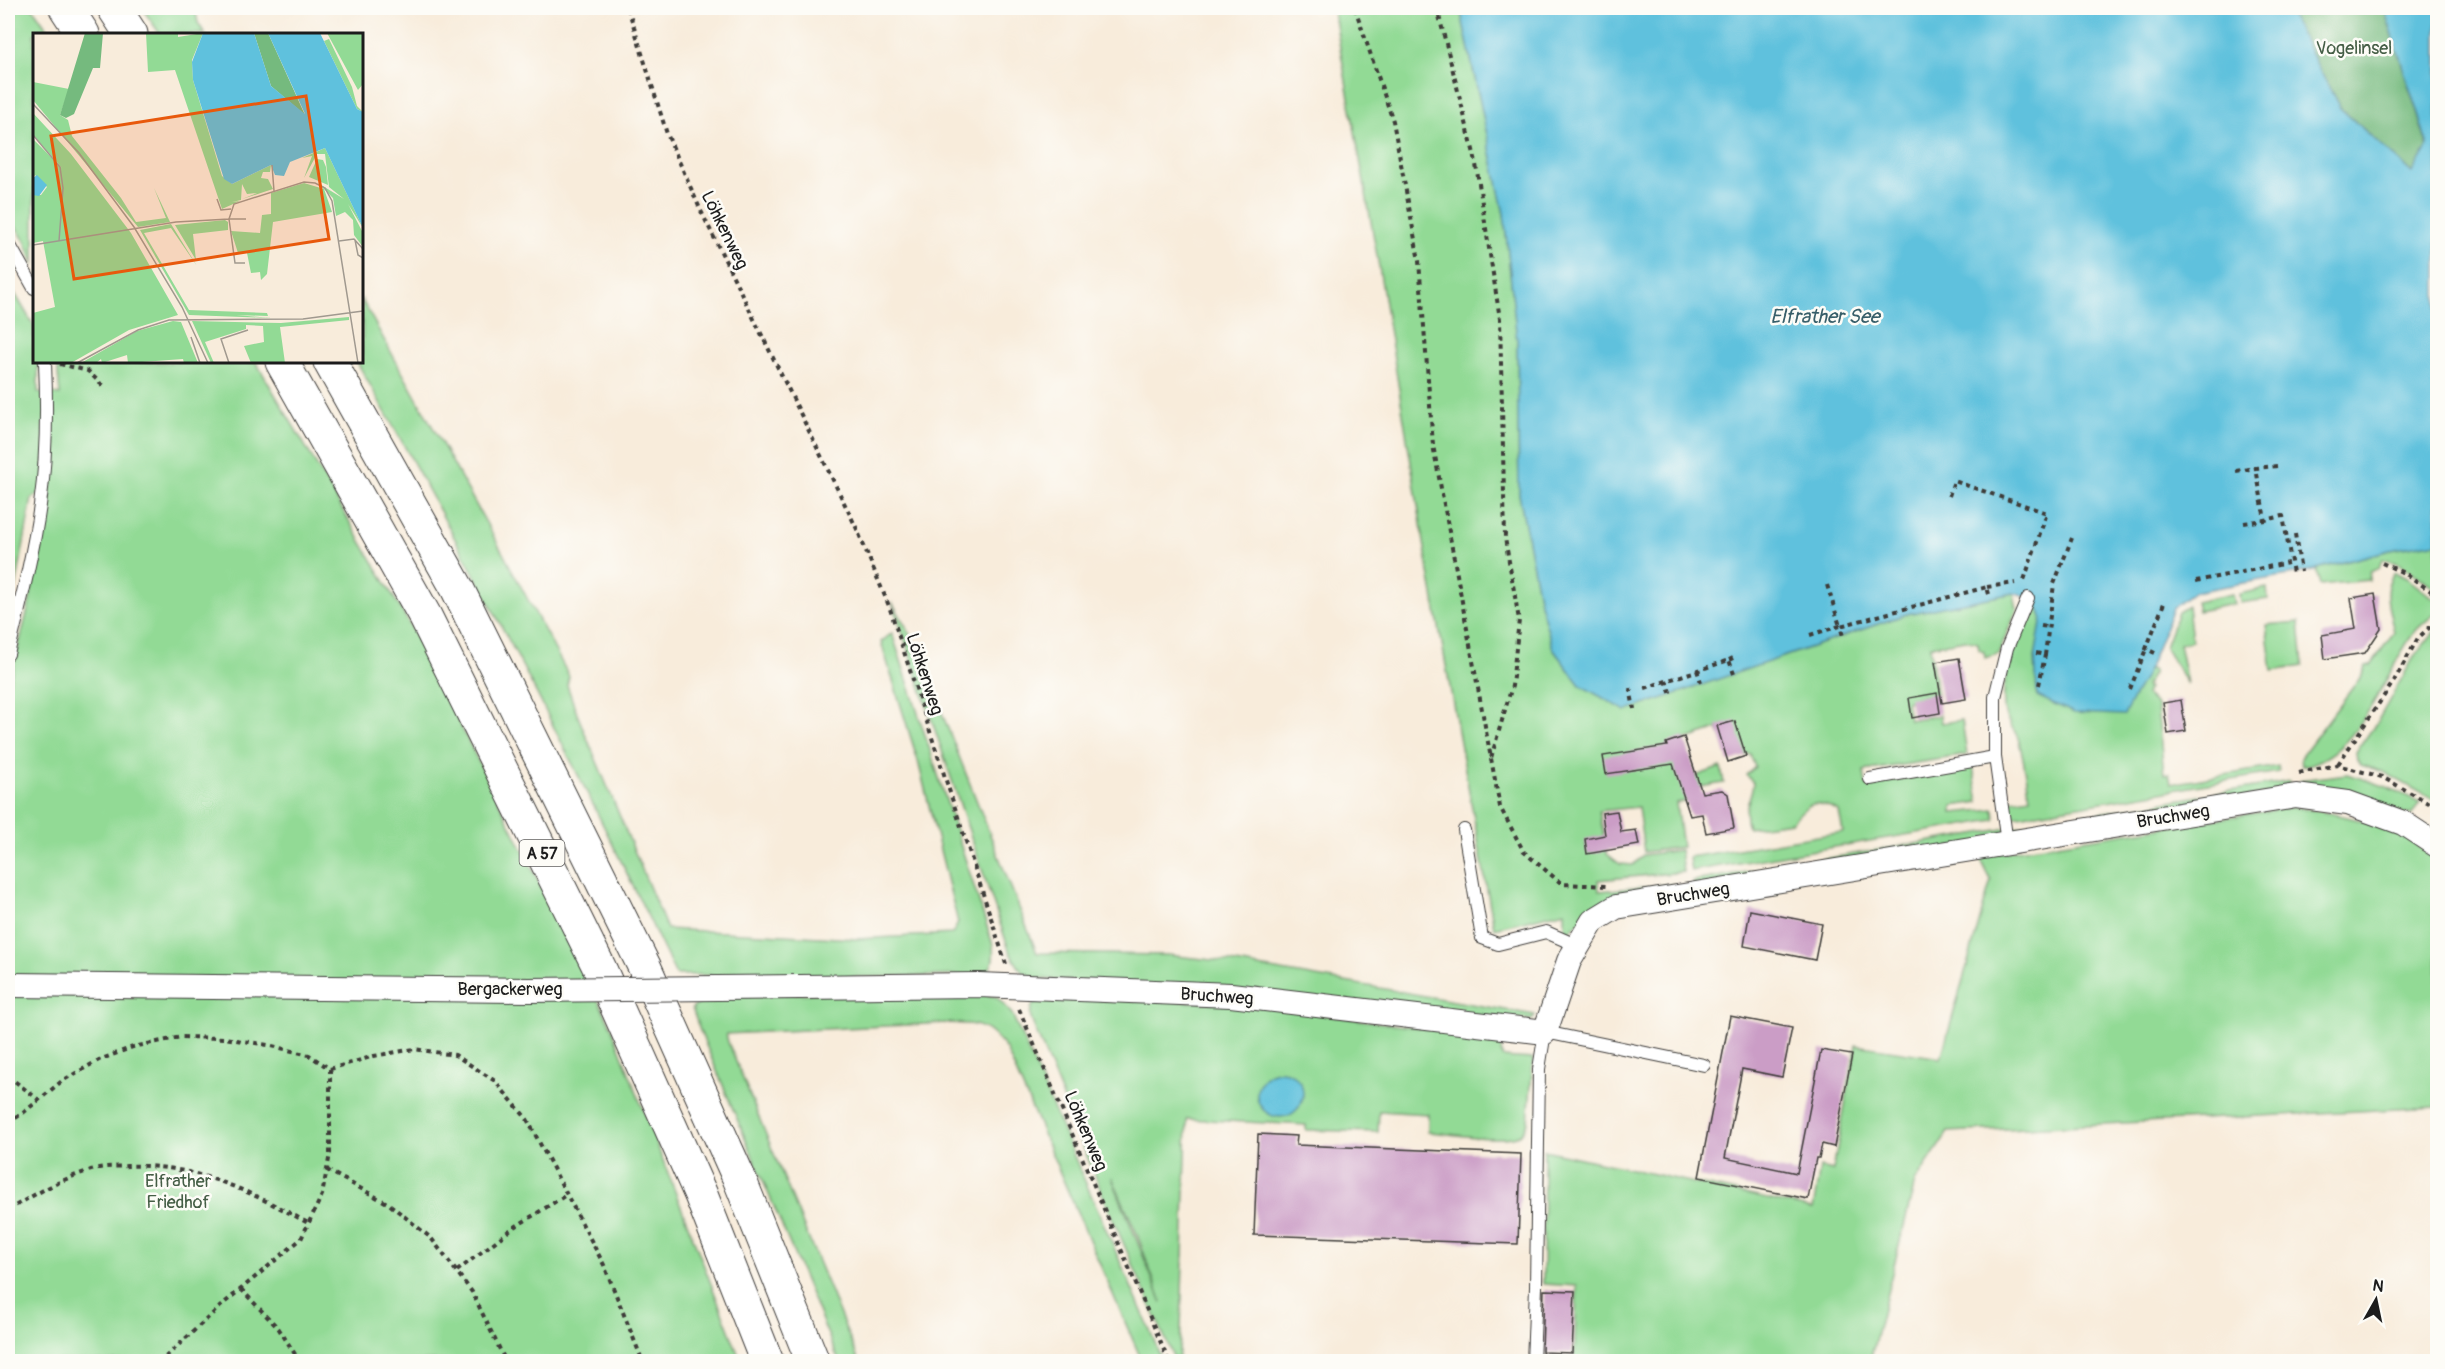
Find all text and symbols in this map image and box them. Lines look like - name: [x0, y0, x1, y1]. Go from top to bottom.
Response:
- inset map: [33, 33, 363, 363]
- park label: Vogelinsel: [2316, 37, 2392, 60]
- street label: Löhkenweg: [696, 187, 753, 273]
- water label: Elfrather See: [1770, 304, 1882, 329]
- street label: Löhkenweg: [900, 630, 949, 718]
- street label: Bruchweg: [2135, 799, 2211, 834]
- road number: A 57: [520, 840, 564, 866]
- street label: Bruchweg: [1655, 877, 1731, 912]
- street label: Bergackerweg: [458, 978, 562, 1001]
- street label: Bruchweg: [1180, 982, 1254, 1011]
- street label: Löhkenweg: [1058, 1088, 1113, 1175]
- park label: Elfrather Friedhof: [145, 1170, 212, 1214]
- north arrow: [2346, 1270, 2406, 1330]
- text: N: [2371, 1275, 2385, 1297]

